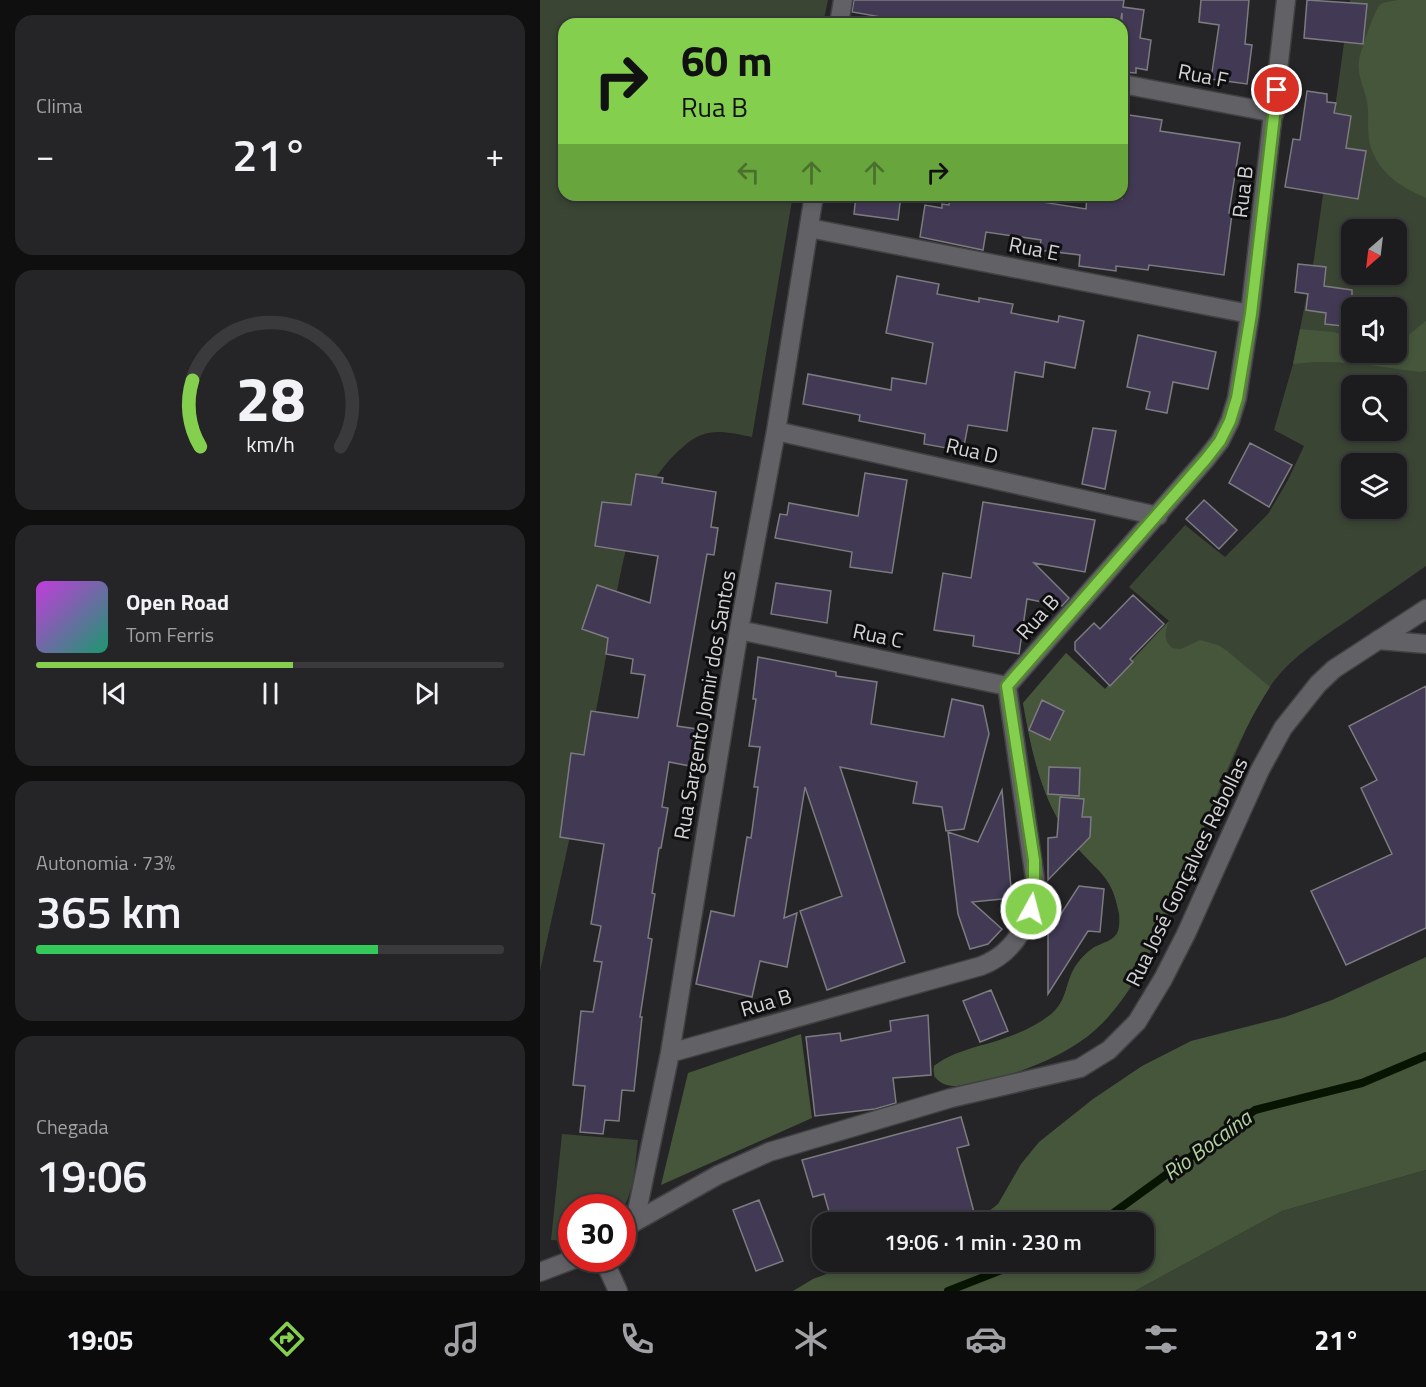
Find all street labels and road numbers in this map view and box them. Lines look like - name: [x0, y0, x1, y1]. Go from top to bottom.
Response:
- street label: Rua F: [1175, 55, 1231, 96]
- street label: Rua B: [1223, 164, 1261, 220]
- street label: Rua E: [1006, 227, 1062, 269]
- street label: Rua D: [943, 429, 1002, 472]
- street label: Rua Sargento Jomir dos Santos: [665, 568, 743, 842]
- street label: Rua B: [1008, 586, 1067, 646]
- street label: Rua C: [850, 614, 906, 656]
- street label: Rua José Gonçalves Rebollas: [1117, 752, 1256, 992]
- street label: Rua B: [736, 979, 795, 1025]

